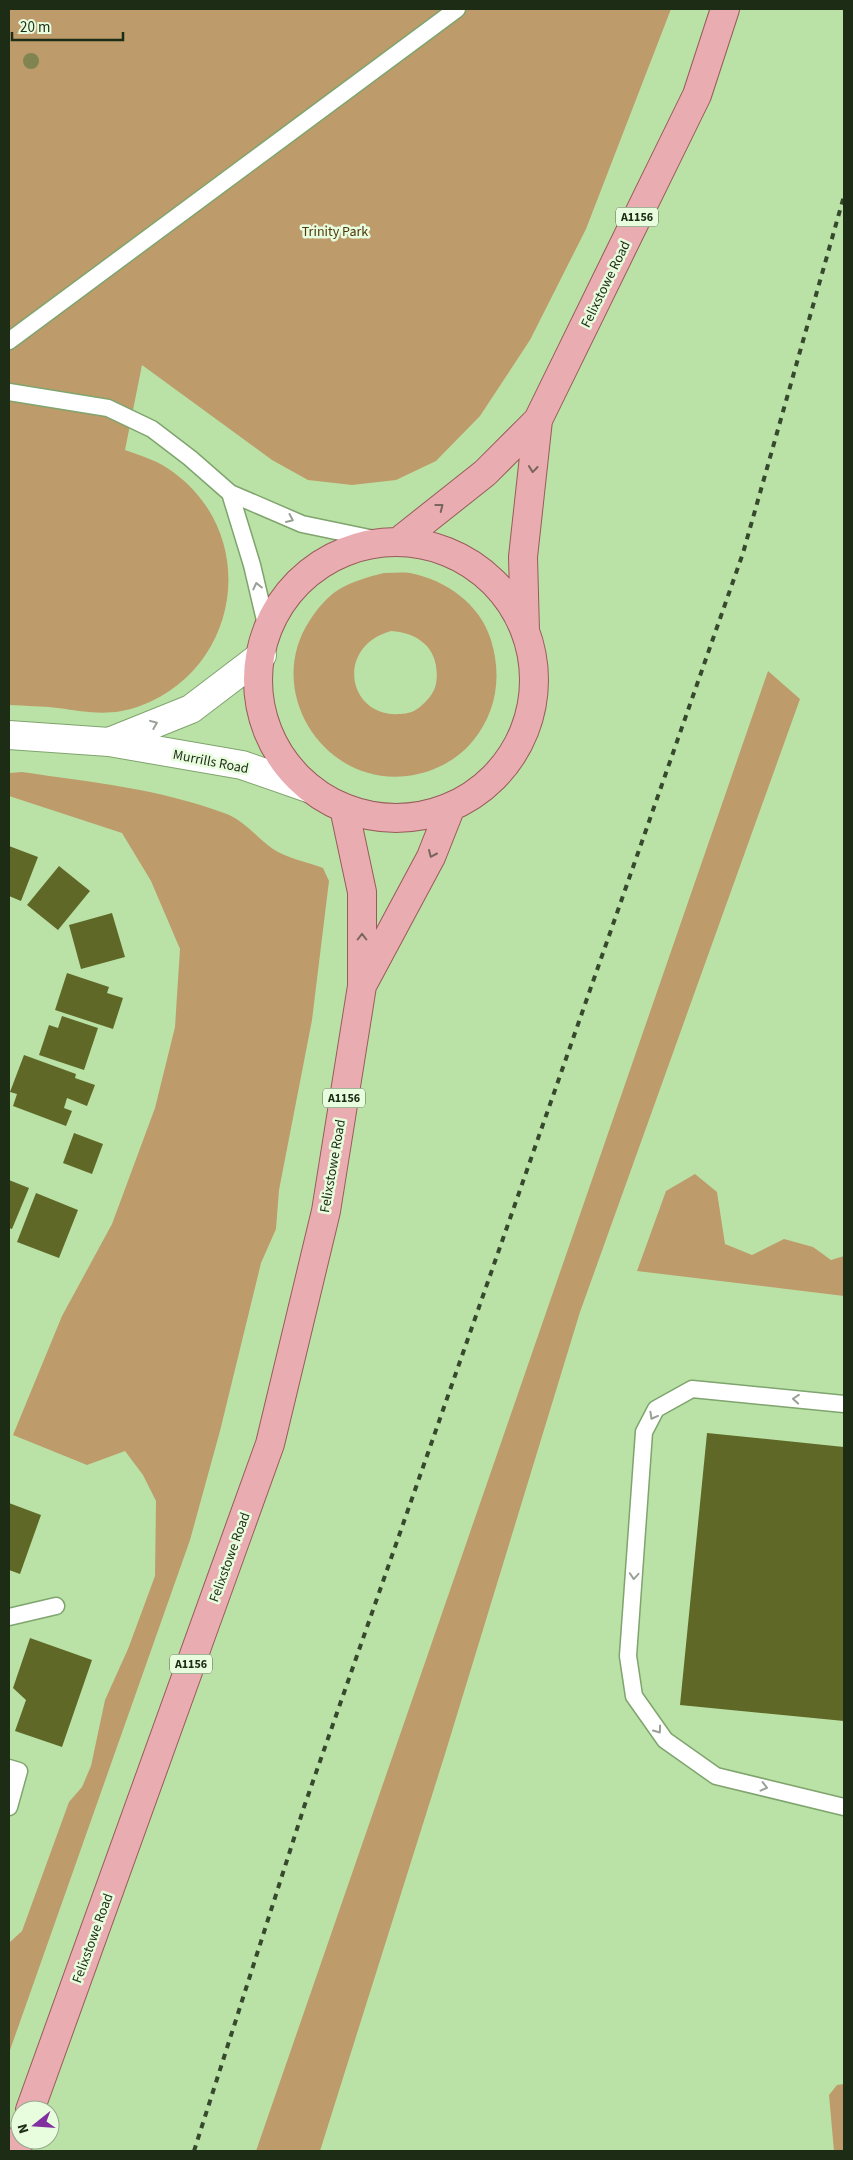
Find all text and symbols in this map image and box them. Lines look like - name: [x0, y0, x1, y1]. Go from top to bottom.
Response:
- scale bar: [12, 10, 124, 42]
- text: 20 m: [20, 17, 50, 38]
- road number: A1156: [616, 208, 658, 226]
- park label: Trinity Park: [302, 222, 368, 242]
- street label: Felixstowe Road: [576, 238, 636, 331]
- one-way arrow: [528, 465, 539, 473]
- one-way arrow: [434, 505, 443, 513]
- one-way arrow: [285, 512, 294, 523]
- one-way arrow: [252, 582, 263, 591]
- one-way arrow: [150, 719, 158, 729]
- street label: Murrills Road: [171, 745, 250, 779]
- one-way arrow: [427, 849, 438, 858]
- one-way arrow: [357, 933, 367, 940]
- road number: A1156: [323, 1088, 365, 1108]
- street label: Felixstowe Road: [315, 1118, 351, 1214]
- one-way arrow: [791, 1394, 799, 1405]
- one-way arrow: [649, 1411, 659, 1420]
- street label: Felixstowe Road: [204, 1510, 255, 1605]
- one-way arrow: [628, 1572, 639, 1580]
- road number: A1156: [170, 1655, 212, 1674]
- one-way arrow: [652, 1724, 661, 1734]
- one-way arrow: [759, 1781, 768, 1792]
- street label: Felixstowe Road: [67, 1891, 118, 1986]
- north arrow: [10, 2100, 60, 2150]
- text: N: [13, 2121, 34, 2136]

